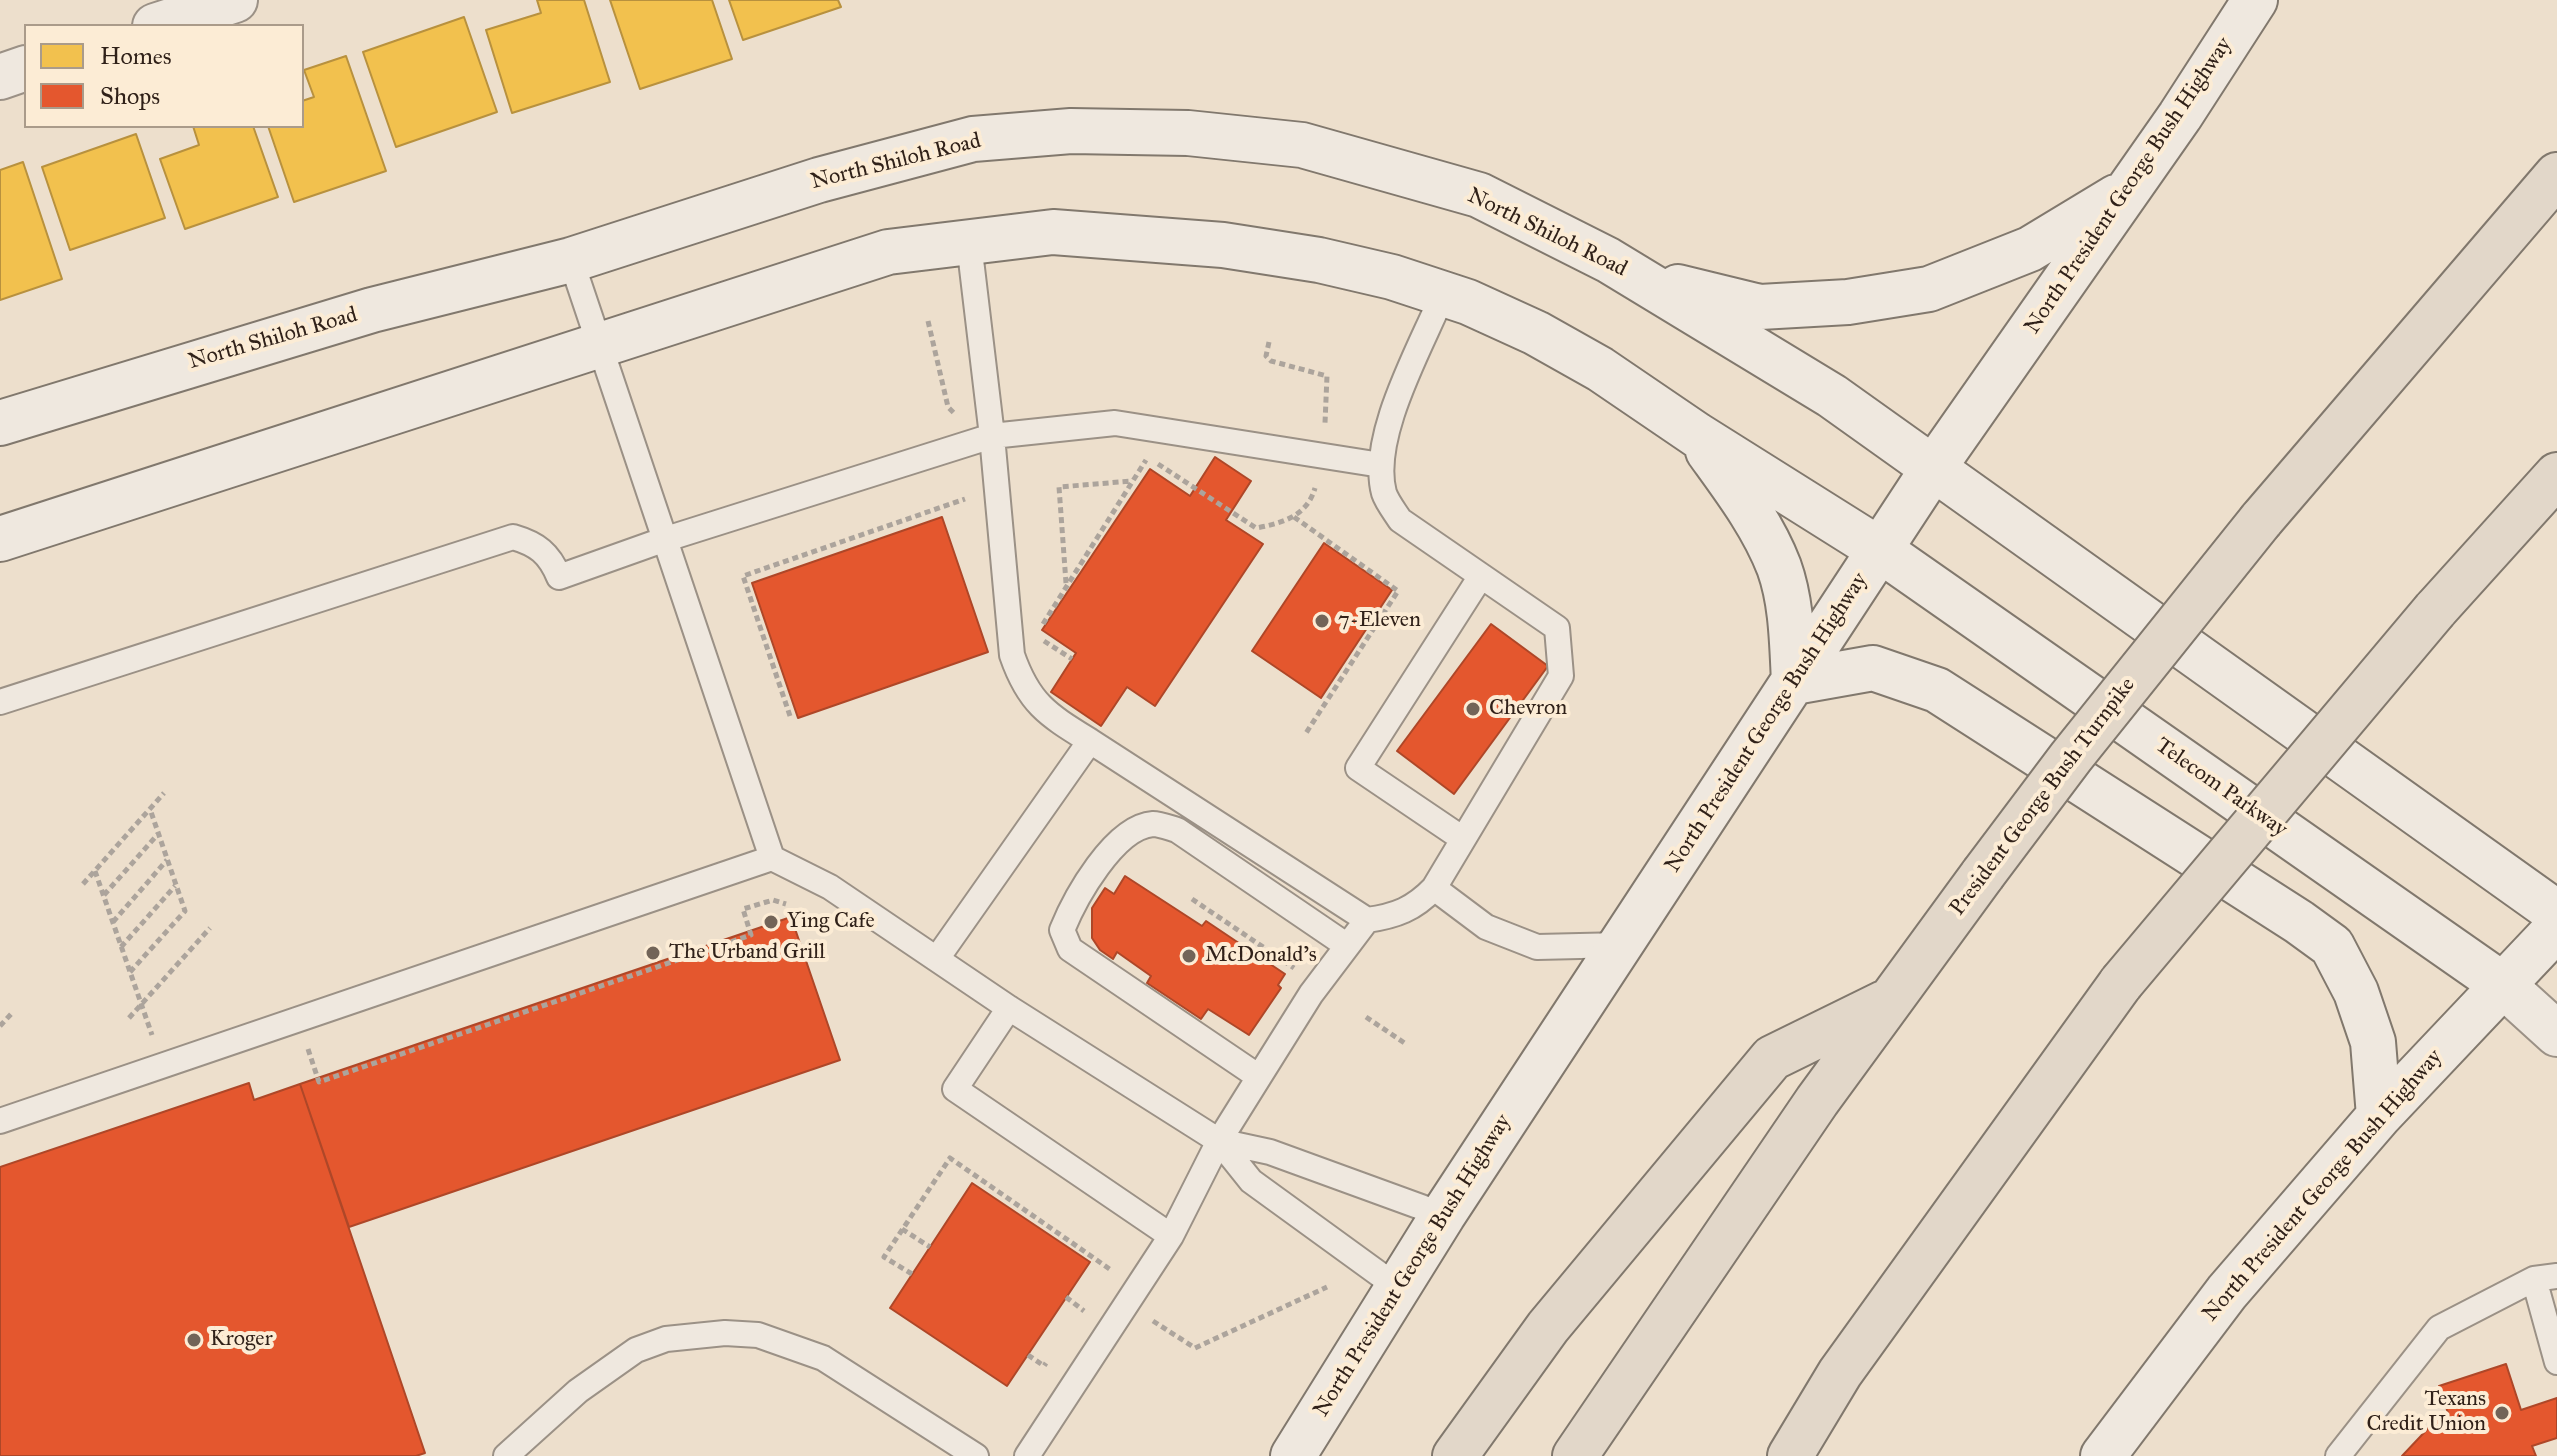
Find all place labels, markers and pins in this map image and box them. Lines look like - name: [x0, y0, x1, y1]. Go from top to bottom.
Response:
- place label: 7-Eleven: [1338, 608, 1421, 634]
- marker: 7-Eleven: [1313, 612, 1331, 630]
- place label: Chevron: [1489, 696, 1567, 722]
- marker: Chevron: [1464, 700, 1482, 718]
- place label: Ying Cafe: [787, 909, 875, 935]
- marker: Ying Cafe: [762, 913, 780, 931]
- place label: The Urband Grill: [669, 940, 825, 966]
- place label: McDonald's: [1205, 943, 1317, 969]
- marker: The Urband Grill: [644, 944, 662, 962]
- marker: McDonald's: [1180, 947, 1198, 965]
- place label: Kroger: [210, 1327, 273, 1353]
- marker: Kroger: [185, 1331, 203, 1349]
- place label: Texans Credit Union: [2366, 1387, 2486, 1438]
- marker: Texans Credit Union: [2493, 1404, 2511, 1422]

